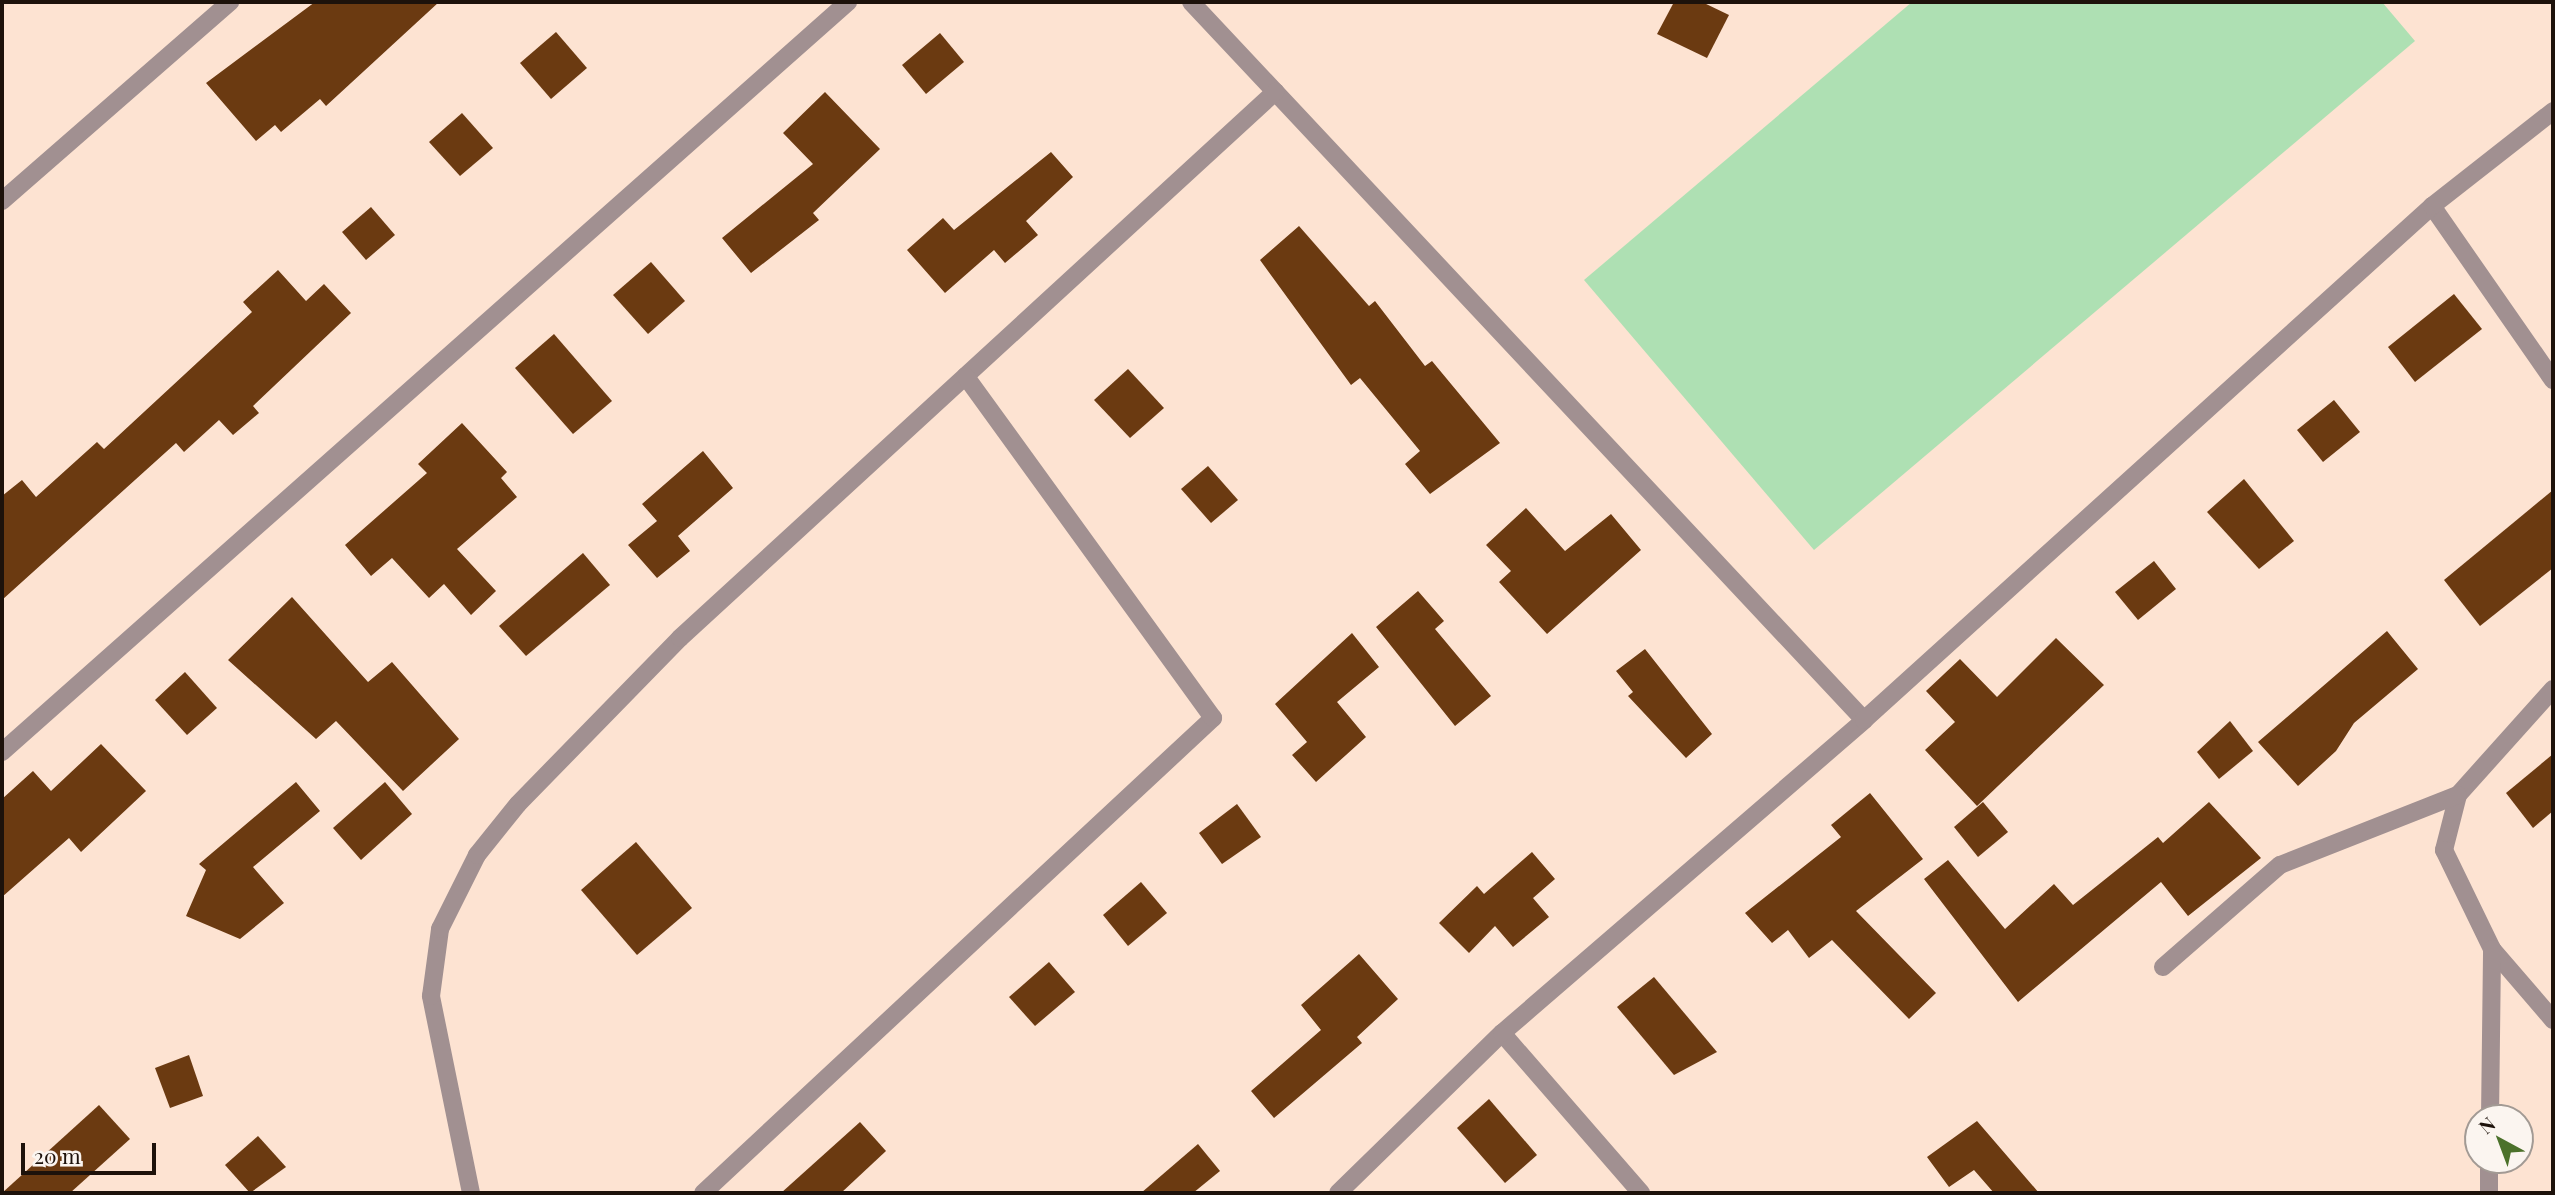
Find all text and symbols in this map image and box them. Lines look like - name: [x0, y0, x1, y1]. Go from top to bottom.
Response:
- north arrow: [2464, 1104, 2534, 1174]
- text: N: [2473, 1110, 2500, 1139]
- scale bar: [24, 1128, 159, 1172]
- text: 20 m: [34, 1141, 81, 1169]

